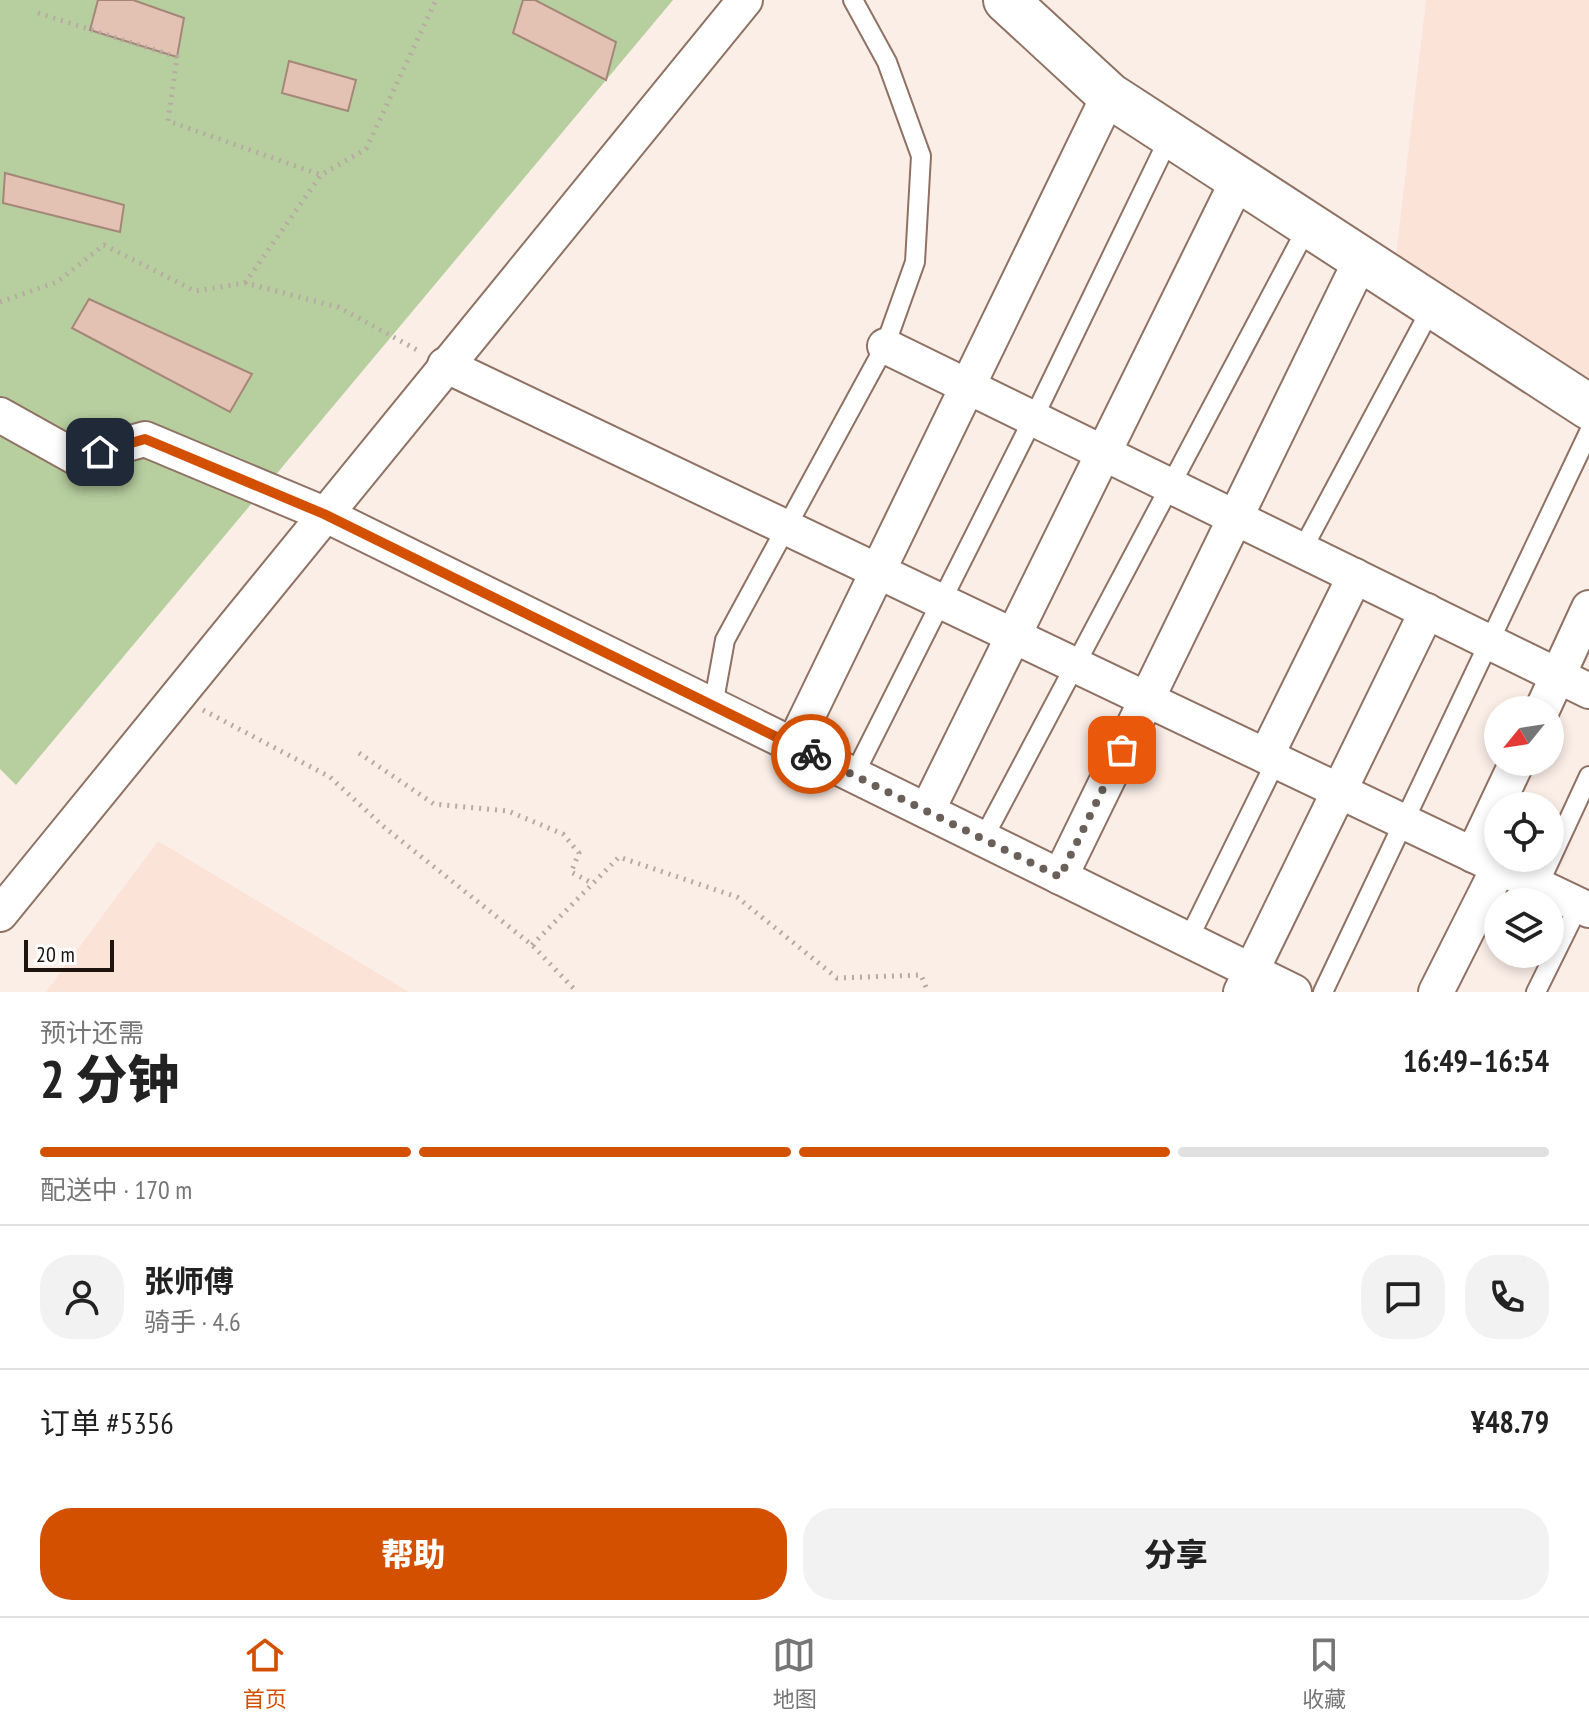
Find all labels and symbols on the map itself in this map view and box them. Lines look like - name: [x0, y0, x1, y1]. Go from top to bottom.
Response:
- pin: [66, 418, 134, 486]
- north arrow: [1484, 696, 1564, 776]
- courier: [771, 714, 851, 794]
- pin: [1088, 716, 1156, 784]
- scale bar: [24, 936, 114, 972]

